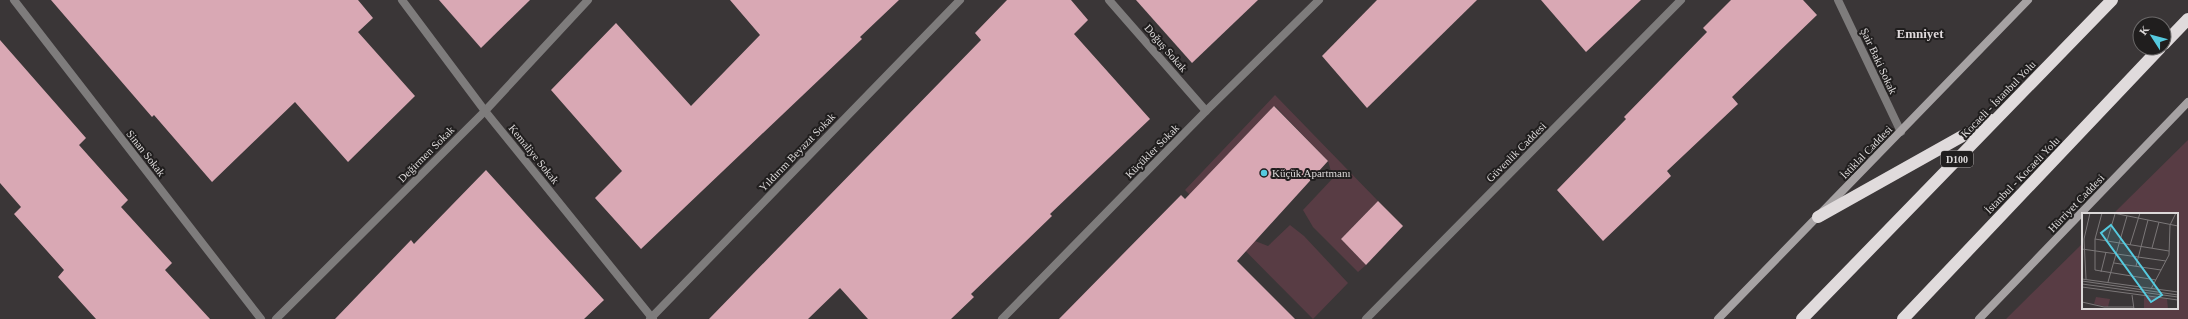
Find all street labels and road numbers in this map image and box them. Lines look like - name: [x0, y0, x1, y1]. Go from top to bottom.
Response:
- street label: Doğuş Sokak: [1142, 22, 1190, 75]
- street label: Şair Baki Sokak: [1858, 26, 1900, 96]
- street label: Kocaeli - İstanbul Yolu: [1958, 58, 2038, 140]
- street label: Yıldırım Beyazıt Sokak: [756, 110, 838, 194]
- street label: Güvenlik Caddesi: [1484, 120, 1548, 184]
- street label: Küçükler Sokak: [1123, 121, 1182, 180]
- street label: Kemaliye Sokak: [506, 122, 562, 187]
- street label: Değirmen Sokak: [396, 123, 457, 184]
- street label: İstiklal Caddesi: [1838, 123, 1894, 181]
- street label: Sinan Sokak: [124, 128, 168, 179]
- street label: İstanbul - Kocaeli Yolu: [1982, 134, 2062, 216]
- road number: D100: [1941, 151, 1973, 167]
- street label: Hürriyet Caddesi: [2045, 172, 2107, 234]

